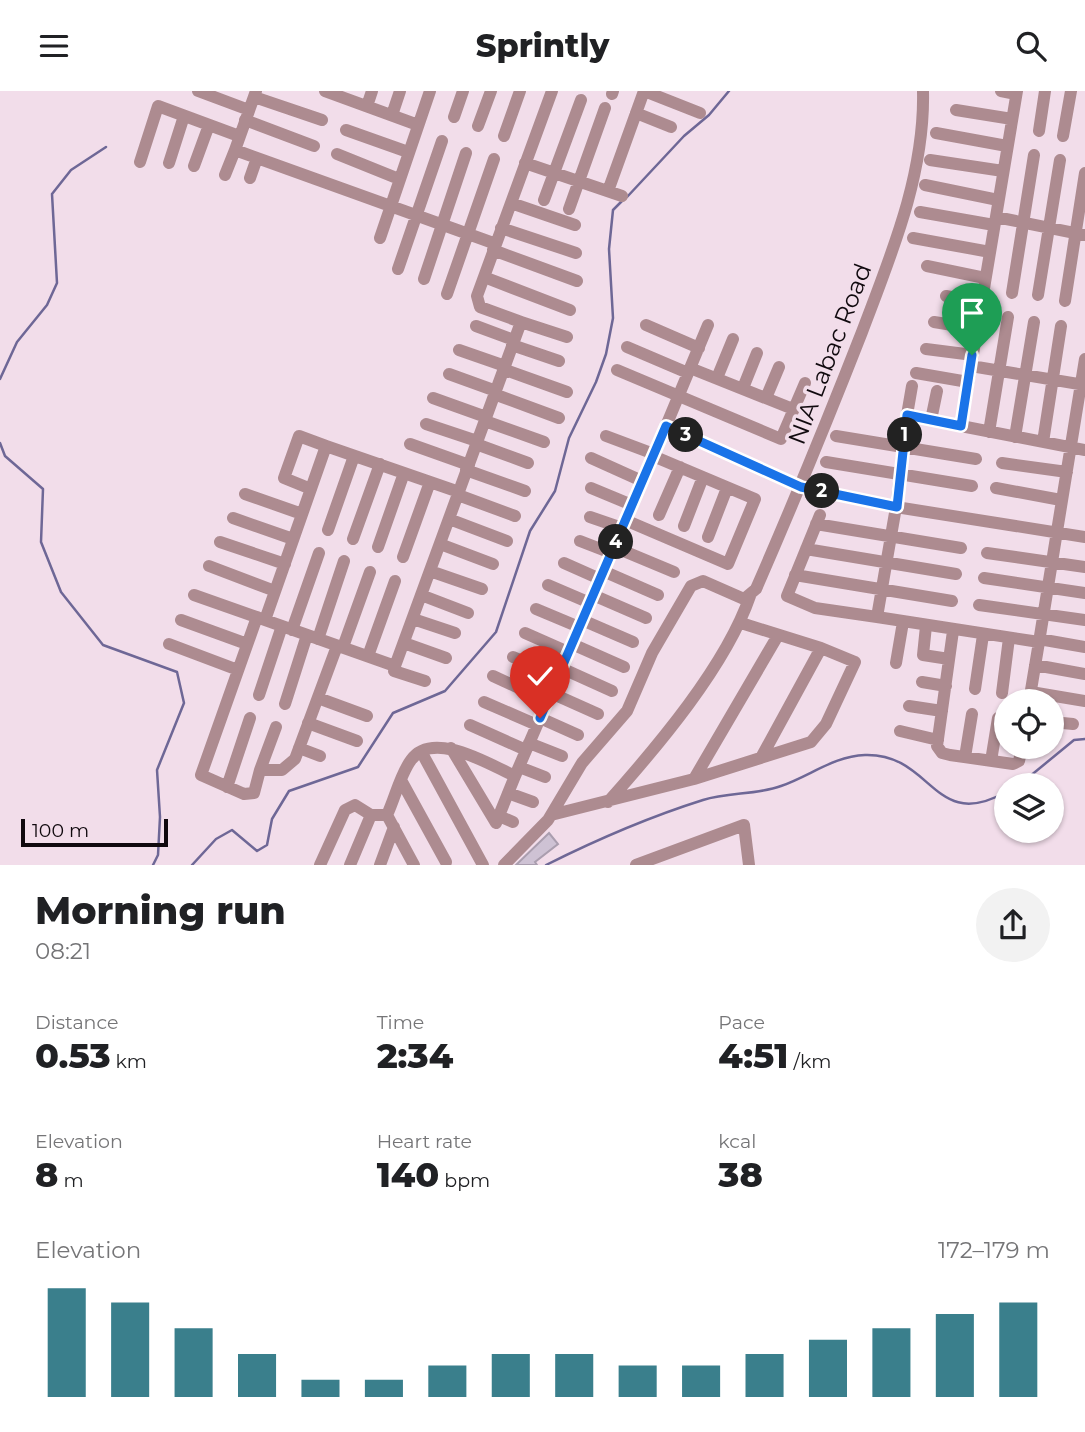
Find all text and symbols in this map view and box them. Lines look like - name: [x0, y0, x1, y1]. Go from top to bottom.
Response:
- text: Sprintly: [476, 26, 609, 65]
- icon: menu: [35, 27, 73, 65]
- icon: search: [1012, 27, 1050, 65]
- street label: NIA Labac Road: [782, 259, 877, 448]
- pin: [942, 283, 1002, 355]
- icon: arrive: [953, 294, 991, 332]
- pin: 3: [668, 417, 704, 453]
- pin: 1: [888, 417, 922, 453]
- text: 3: [680, 423, 691, 446]
- text: 1: [901, 423, 908, 446]
- pin: 2: [804, 473, 840, 509]
- text: 2: [816, 479, 827, 502]
- pin: 4: [598, 525, 634, 559]
- text: 4: [609, 530, 622, 553]
- pin: [510, 646, 570, 718]
- icon: check: [521, 657, 559, 695]
- map controls: [994, 689, 1064, 843]
- button: locate: [994, 689, 1064, 759]
- button: layers: [994, 773, 1064, 843]
- scale bar: [21, 816, 168, 848]
- text: 100 m: [32, 819, 89, 842]
- text: Morning run: [35, 887, 286, 934]
- button: share: [976, 888, 1050, 962]
- text: 08:21: [35, 937, 91, 965]
- text: Distance: [35, 1011, 118, 1034]
- text: Time: [377, 1011, 424, 1034]
- text: Pace: [718, 1011, 765, 1034]
- text: 0.53: [35, 1034, 111, 1077]
- text: 2:34: [377, 1034, 453, 1077]
- text: 4:51: [718, 1034, 788, 1077]
- text: km: [111, 1050, 147, 1073]
- text: /km: [788, 1050, 831, 1073]
- text: Elevation: [35, 1130, 123, 1153]
- text: Heart rate: [377, 1130, 472, 1153]
- text: kcal: [718, 1130, 756, 1153]
- text: 8: [35, 1153, 58, 1196]
- text: 140: [377, 1153, 439, 1196]
- text: 38: [718, 1153, 763, 1196]
- text: m: [58, 1169, 84, 1192]
- text: bpm: [439, 1169, 490, 1192]
- text: Elevation: [35, 1236, 141, 1264]
- text: 172–179 m: [938, 1236, 1050, 1264]

